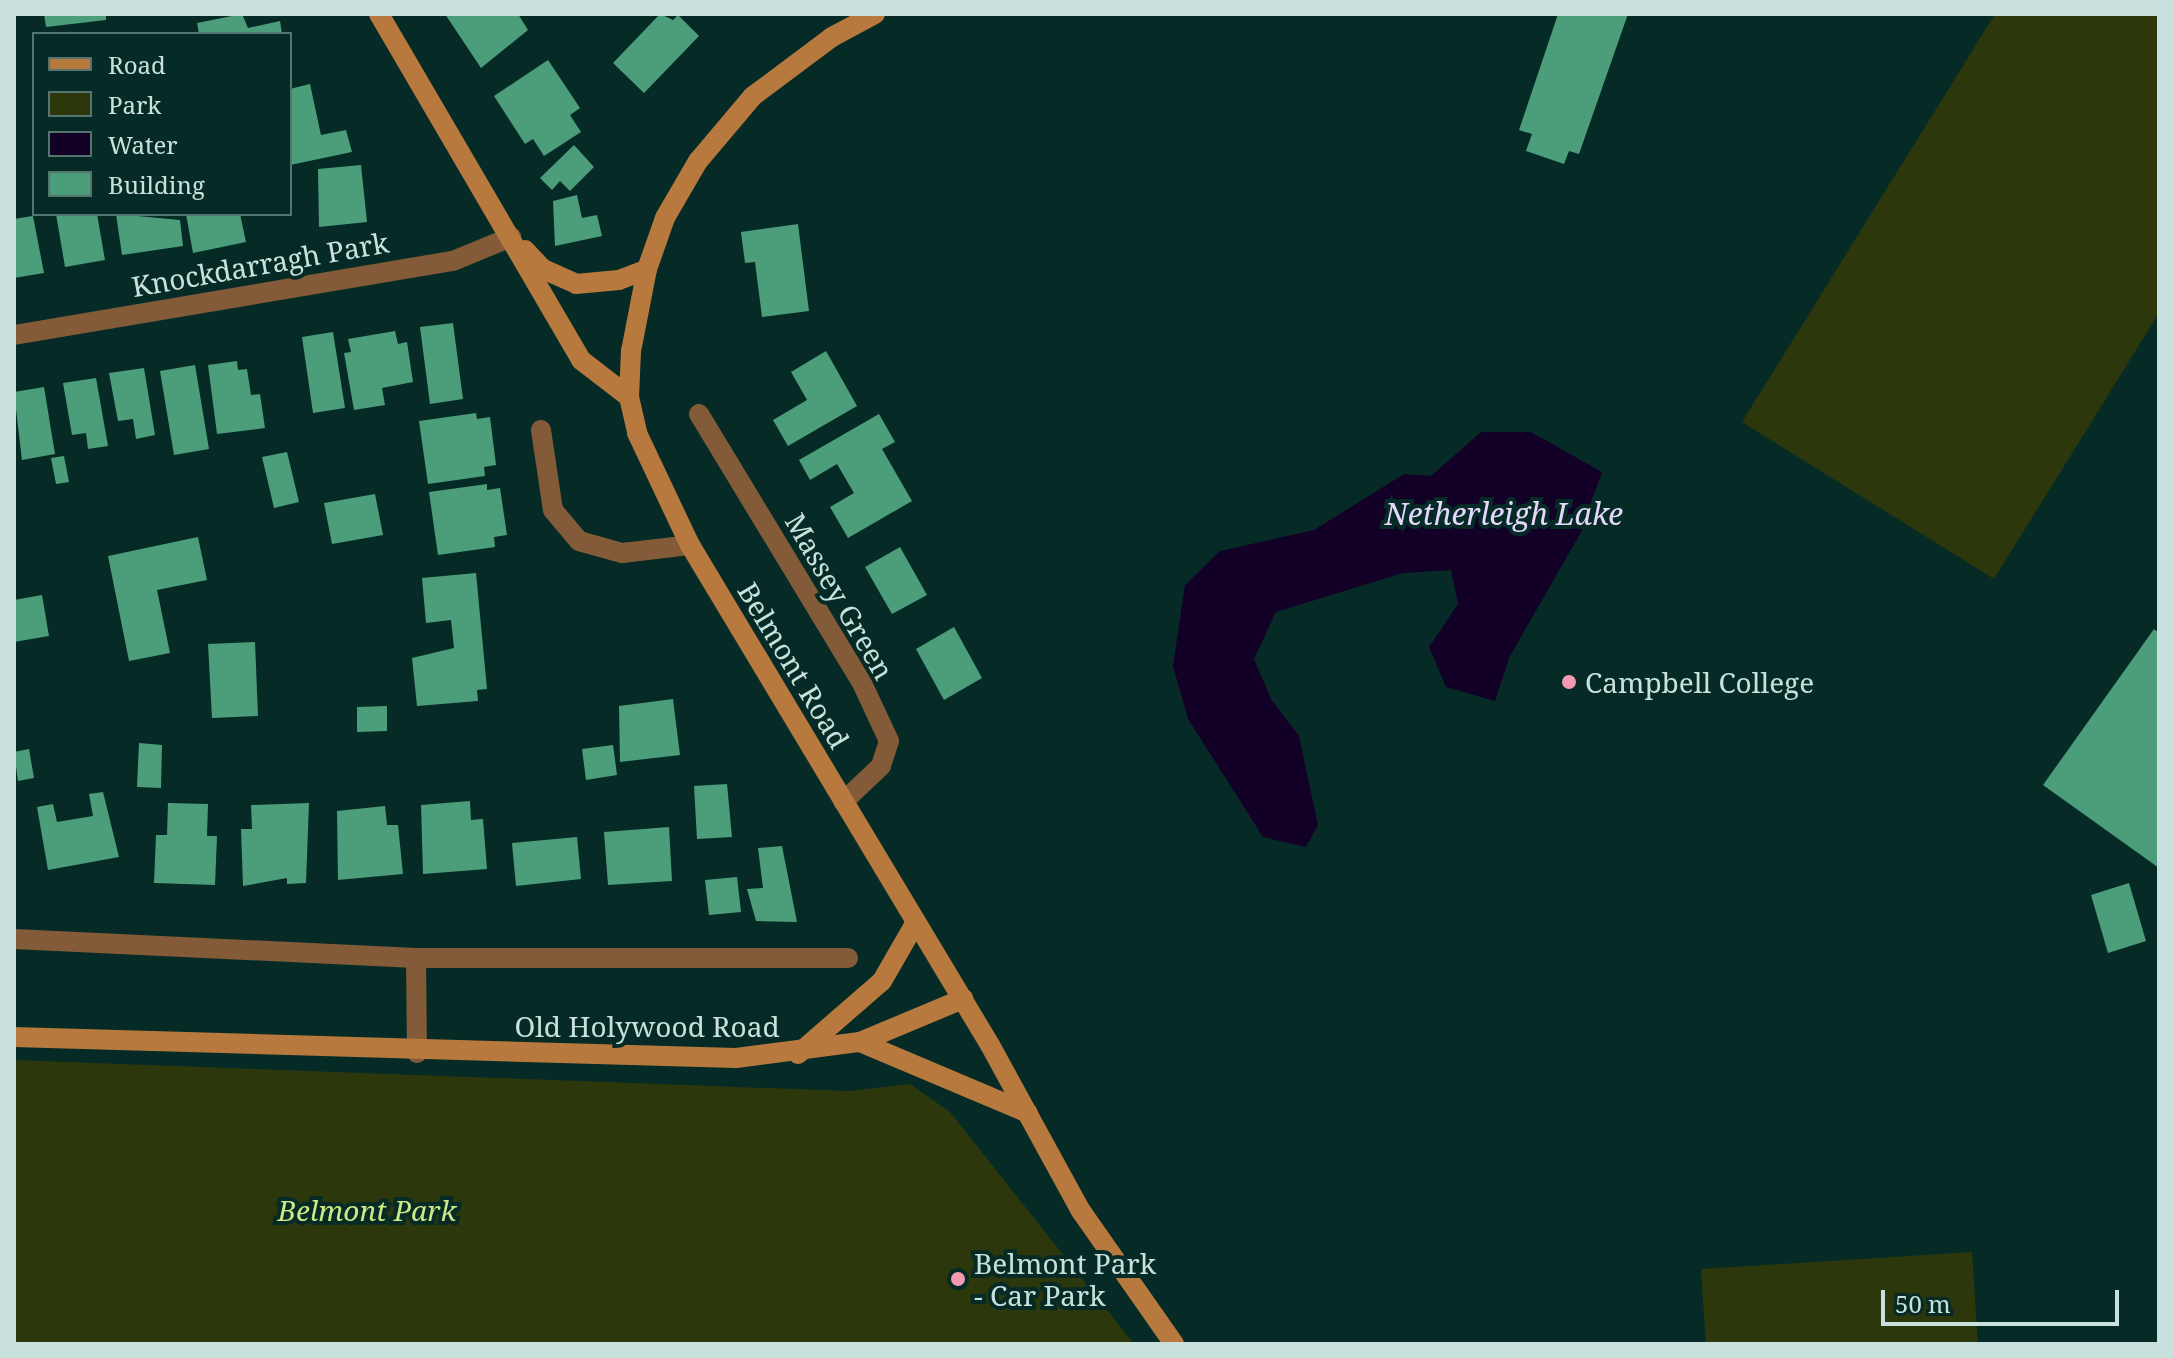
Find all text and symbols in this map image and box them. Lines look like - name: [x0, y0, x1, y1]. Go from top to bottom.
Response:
- legend: [32, 32, 292, 216]
- text: Road: [108, 48, 166, 81]
- text: Park: [108, 88, 161, 121]
- text: Water: [108, 128, 178, 161]
- text: Building: [108, 168, 205, 201]
- street label: Knockdarragh Park: [129, 225, 391, 303]
- water label: Netherleigh Lake: [1385, 496, 1623, 532]
- street label: Massey Green: [779, 507, 901, 685]
- street label: Belmont Road: [731, 576, 857, 754]
- place label: Campbell College: [1585, 665, 1814, 699]
- marker: Campbell College: [1560, 673, 1578, 691]
- street label: Old Holywood Road: [514, 1009, 780, 1043]
- park label: Belmont Park: [278, 1193, 456, 1227]
- place label: Belmont Park - Car Park: [974, 1246, 1156, 1312]
- marker: Belmont Park - Car Park: [949, 1270, 967, 1288]
- scale bar: [1885, 1274, 2123, 1324]
- text: 50 m: [1895, 1287, 1951, 1320]

